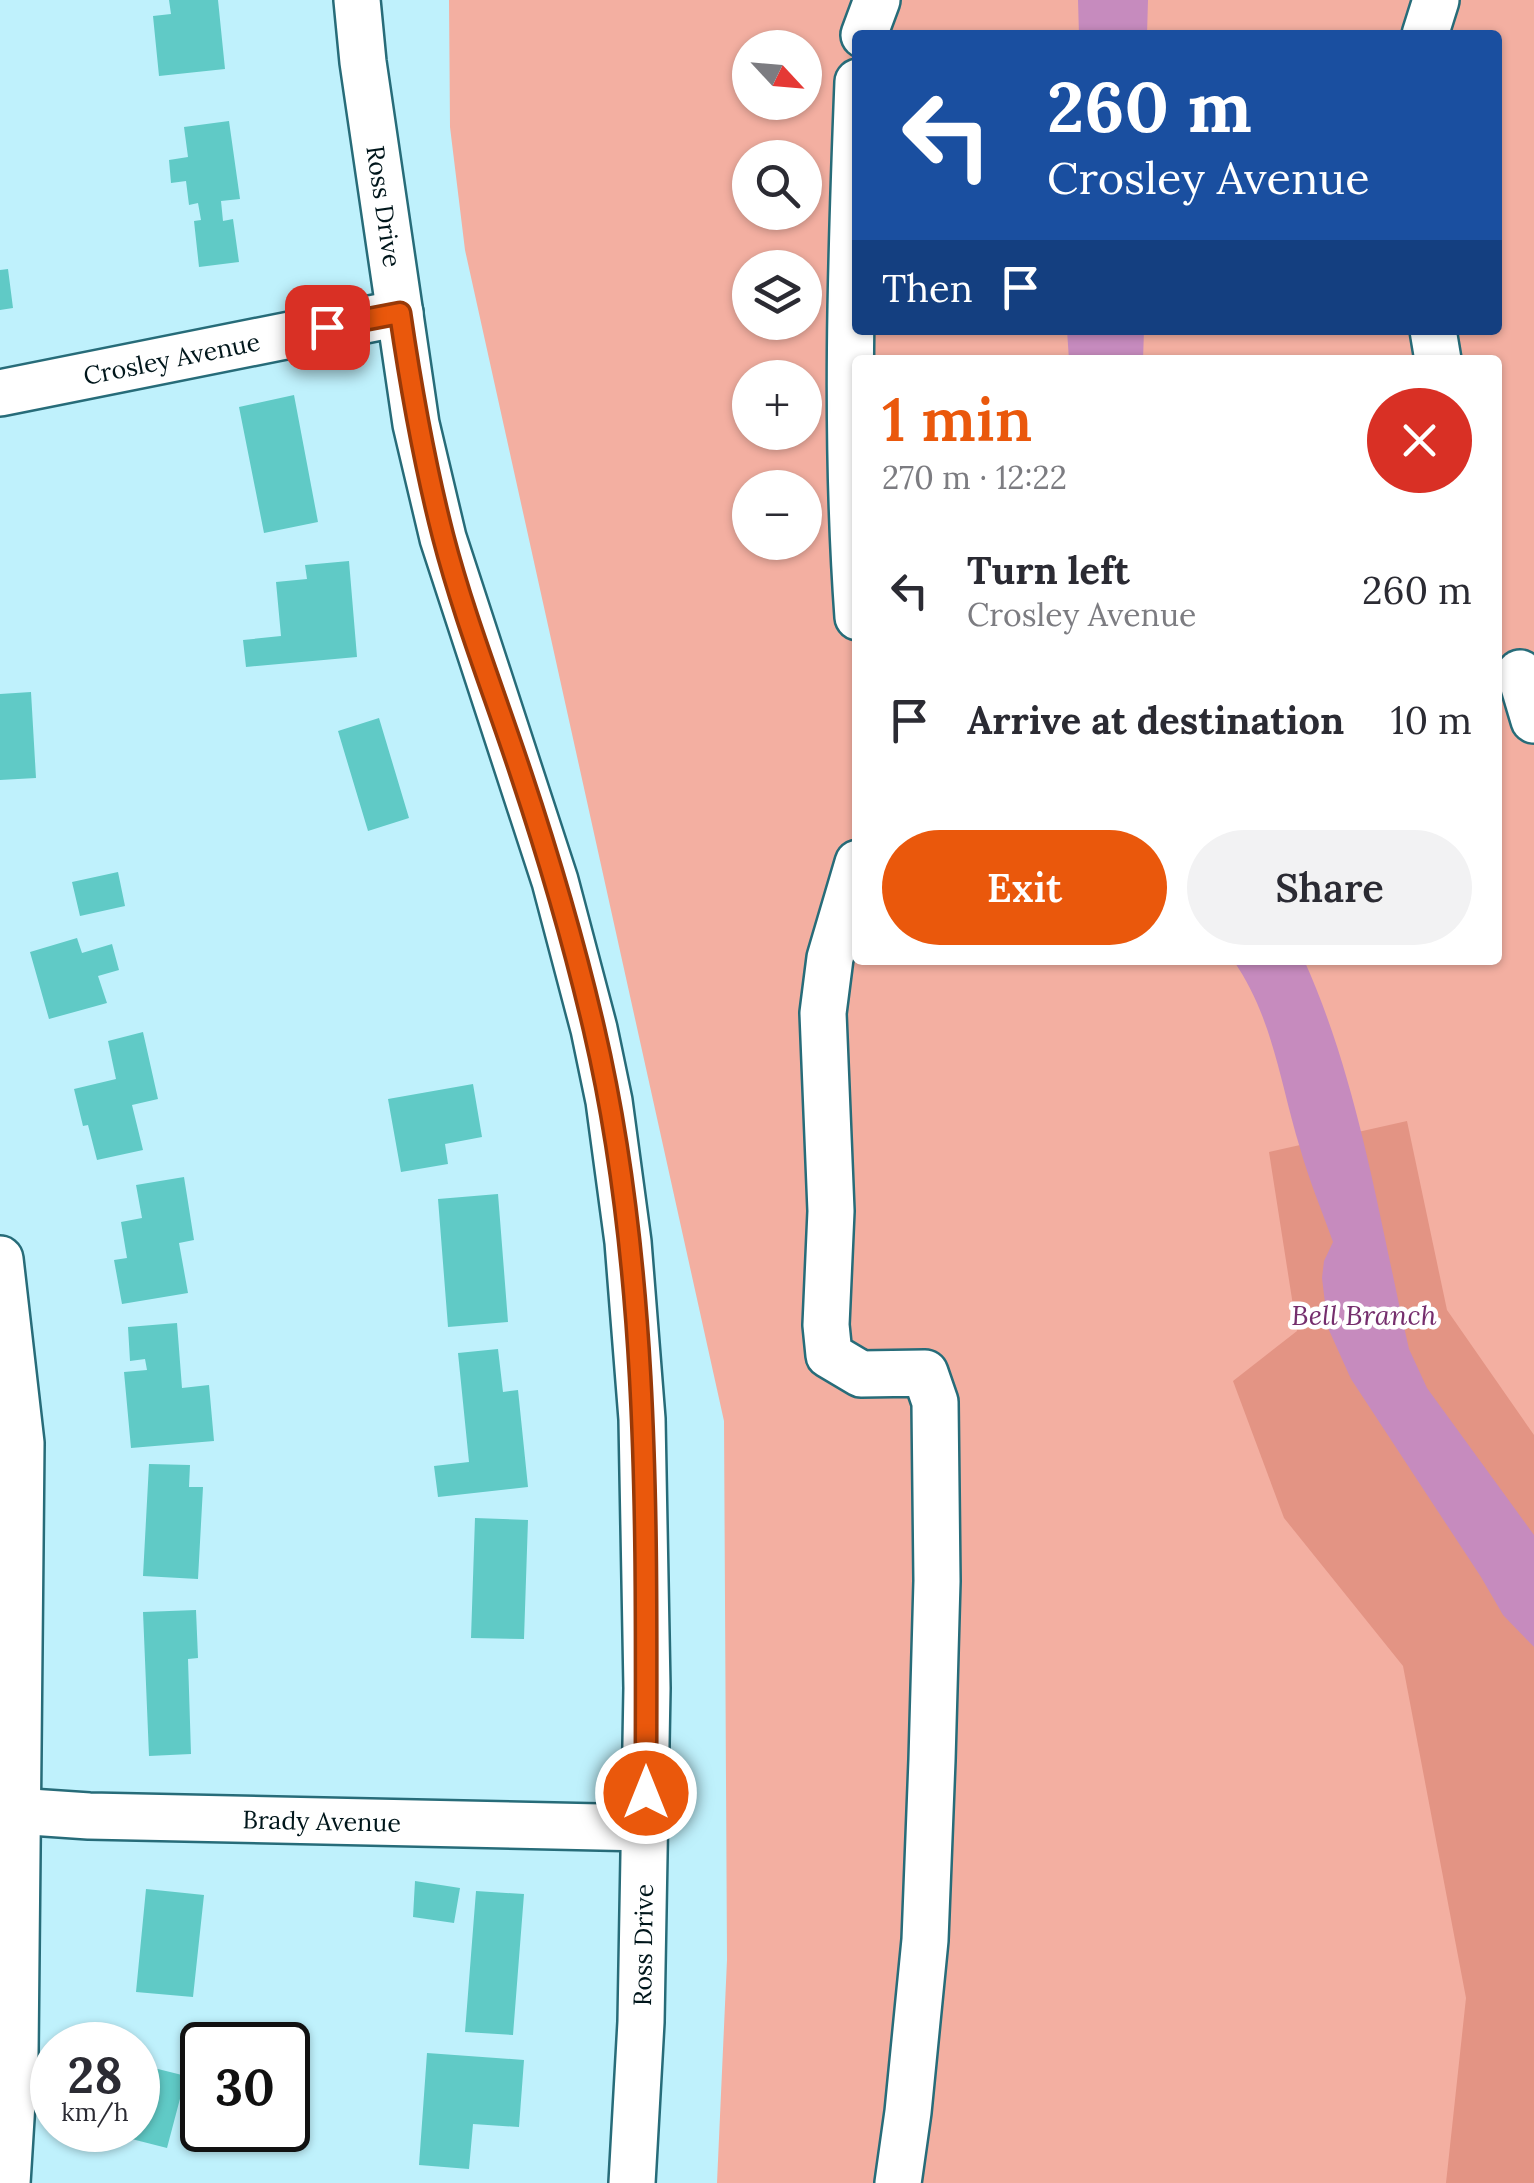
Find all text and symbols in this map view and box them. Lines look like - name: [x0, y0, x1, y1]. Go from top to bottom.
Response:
- north arrow: [732, 30, 822, 120]
- map controls: [732, 30, 822, 560]
- text: 260 m: [1047, 62, 1252, 151]
- icon: left: [882, 70, 1012, 200]
- button: search: [732, 140, 822, 230]
- street label: Ross Drive: [359, 143, 409, 269]
- text: Crosley Avenue: [1047, 149, 1370, 206]
- button: layers: [732, 250, 822, 340]
- icon: arrive: [993, 260, 1048, 315]
- text: Then: [882, 264, 973, 312]
- pin: [285, 285, 370, 370]
- icon: arrive: [300, 300, 355, 355]
- street label: Crosley Avenue: [81, 325, 263, 392]
- button: +: [732, 360, 822, 450]
- text: 1 min: [882, 381, 1032, 457]
- button: close: [1367, 388, 1472, 493]
- text: 270 m · 12:22: [882, 457, 1067, 498]
- button: −: [732, 470, 822, 560]
- text: Turn left: [967, 546, 1130, 594]
- icon: left: [882, 563, 937, 618]
- text: 260 m: [1362, 566, 1472, 614]
- text: Crosley Avenue: [967, 594, 1196, 635]
- icon: arrive: [882, 693, 937, 748]
- text: Arrive at destination: [967, 696, 1344, 744]
- text: 10 m: [1391, 696, 1472, 744]
- button: Exit: [882, 830, 1167, 945]
- button: Share: [1187, 830, 1472, 945]
- water label: Bell Branch: [1291, 1297, 1437, 1333]
- position arrow: [594, 1741, 698, 1845]
- street label: Brady Avenue: [242, 1803, 401, 1839]
- street label: Ross Drive: [626, 1884, 660, 2006]
- speed limit sign: 30: [180, 2022, 310, 2152]
- text: 28: [67, 2043, 123, 2107]
- text: km/h: [61, 2096, 129, 2128]

